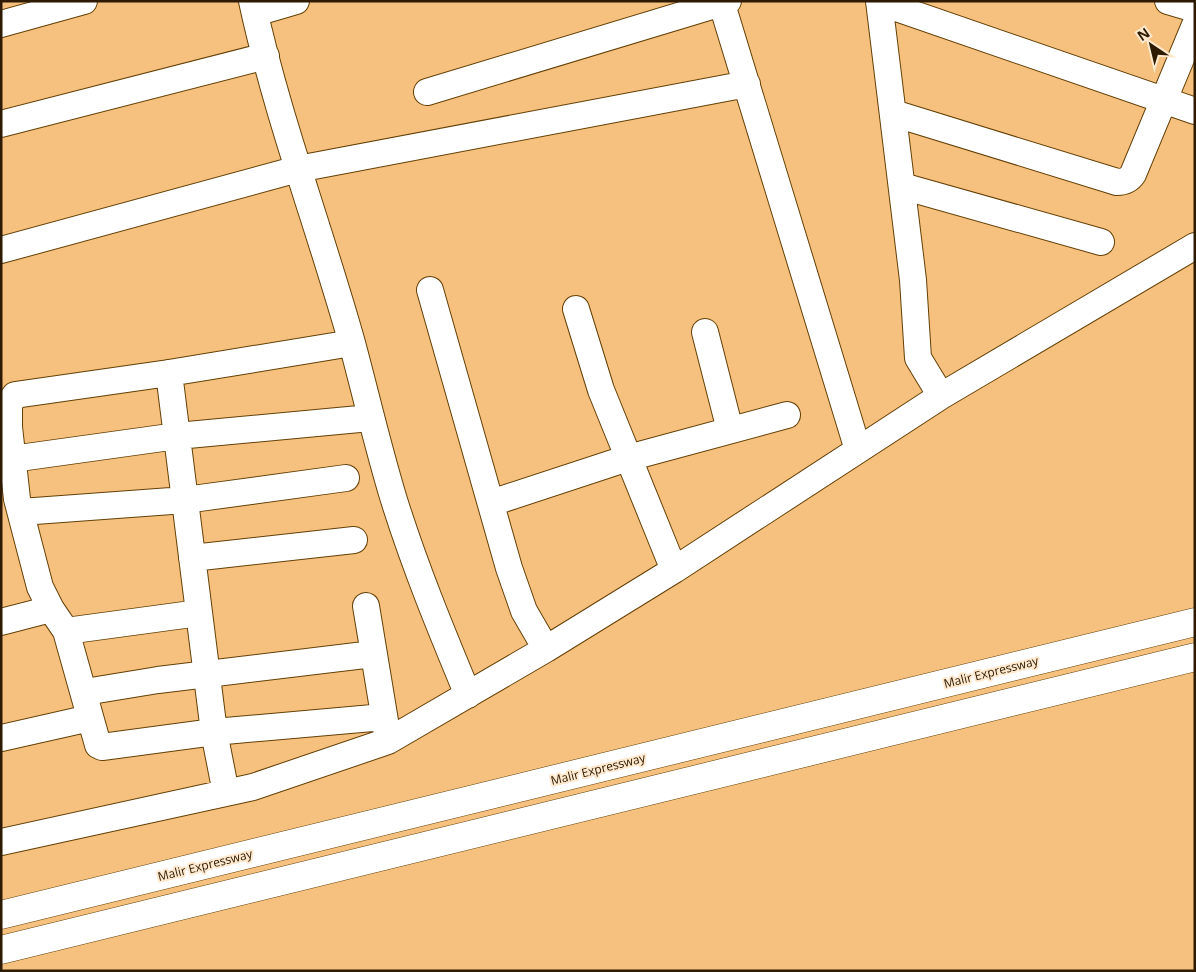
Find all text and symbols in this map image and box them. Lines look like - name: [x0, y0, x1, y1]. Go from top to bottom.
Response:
- north arrow: [1126, 20, 1176, 70]
- text: N: [1133, 23, 1153, 45]
- street label: Malir Expressway: [942, 652, 1041, 692]
- street label: Malir Expressway: [549, 749, 648, 789]
- street label: Malir Expressway: [156, 845, 255, 885]

